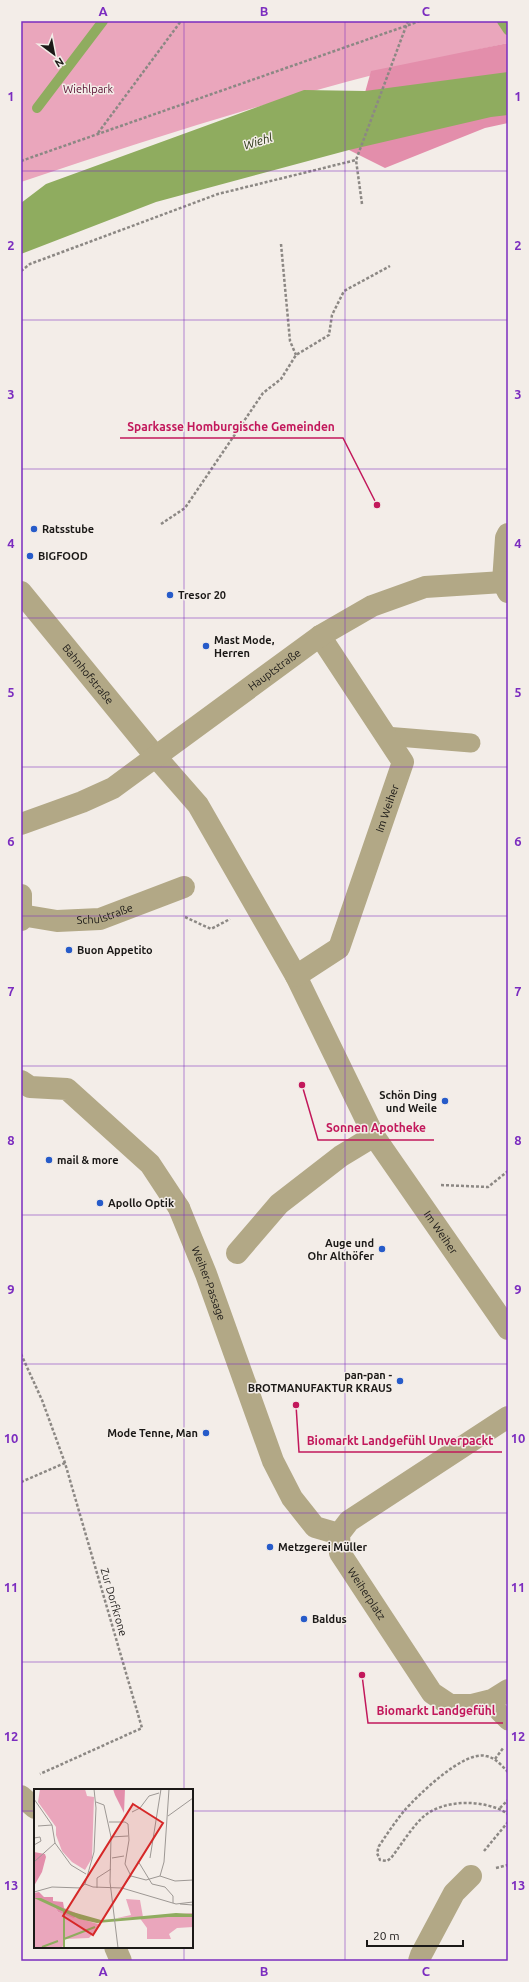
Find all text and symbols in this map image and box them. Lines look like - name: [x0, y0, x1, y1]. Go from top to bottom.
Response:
- text: A: [98, 4, 108, 18]
- text: B: [260, 4, 269, 18]
- text: C: [422, 4, 431, 18]
- north arrow: [34, 34, 74, 74]
- text: N: [53, 55, 66, 70]
- park label: Wiehlpark: [63, 83, 113, 95]
- text: 1: [7, 89, 15, 103]
- text: 1: [514, 89, 522, 103]
- water label: Wiehl: [242, 130, 275, 152]
- text: 2: [7, 238, 15, 252]
- text: 2: [514, 238, 522, 252]
- text: 3: [7, 387, 15, 401]
- text: 3: [514, 387, 522, 401]
- callout: Sparkasse Homburgische Gemeinden: [120, 414, 343, 438]
- text: Sparkasse Homburgische Gemeinden: [127, 420, 335, 433]
- place label: Ratsstube: [42, 523, 94, 535]
- marker: Ratsstube: [29, 524, 39, 534]
- text: 4: [7, 536, 15, 550]
- text: 4: [514, 536, 522, 550]
- place label: BIGFOOD: [38, 550, 88, 562]
- marker: BIGFOOD: [25, 551, 35, 561]
- place label: Tresor 20: [178, 589, 226, 601]
- marker: Tresor 20: [165, 590, 175, 600]
- place label: Mast Mode, Herren: [214, 634, 275, 659]
- marker: Mast Mode, Herren: [201, 641, 211, 651]
- street label: Bahnhofstraße: [60, 642, 116, 706]
- street label: Hauptstraße: [246, 646, 303, 693]
- text: 5: [7, 685, 15, 699]
- text: 5: [514, 685, 522, 699]
- street label: Im Weiher: [373, 782, 401, 834]
- text: 6: [7, 834, 15, 848]
- text: 6: [514, 834, 522, 848]
- street label: Schulstraße: [76, 901, 134, 926]
- place label: Buon Appetito: [77, 944, 153, 956]
- marker: Buon Appetito: [64, 945, 74, 955]
- text: 7: [7, 984, 15, 998]
- text: 7: [514, 984, 522, 998]
- place label: Schön Ding und Weile: [379, 1089, 437, 1114]
- marker: Schön Ding und Weile: [440, 1096, 450, 1106]
- callout: Sonnen Apotheke: [318, 1116, 434, 1140]
- text: Sonnen Apotheke: [326, 1121, 426, 1134]
- text: 8: [7, 1133, 15, 1147]
- text: 8: [514, 1133, 522, 1147]
- place label: mail & more: [57, 1154, 119, 1166]
- marker: mail & more: [44, 1155, 54, 1165]
- place label: Apollo Optik: [108, 1197, 175, 1209]
- marker: Apollo Optik: [95, 1198, 105, 1208]
- street label: Im Weiher: [422, 1208, 461, 1257]
- place label: Auge und Ohr Althöfer: [308, 1237, 374, 1262]
- marker: Auge und Ohr Althöfer: [377, 1244, 387, 1254]
- street label: Weiher-Passage: [189, 1245, 228, 1322]
- text: 9: [7, 1282, 15, 1296]
- text: 9: [514, 1282, 522, 1296]
- place label: pan-pan - BROTMANUFAKTUR KRAUS: [248, 1369, 392, 1394]
- marker: pan-pan - BROTMANUFAKTUR KRAUS: [395, 1376, 405, 1386]
- place label: Mode Tenne, Man: [107, 1427, 198, 1439]
- marker: Mode Tenne, Man: [201, 1428, 211, 1438]
- callout: Biomarkt Landgefühl Unverpackt: [299, 1428, 502, 1452]
- text: 10: [4, 1431, 18, 1445]
- text: 10: [511, 1431, 525, 1445]
- text: Biomarkt Landgefühl Unverpackt: [307, 1434, 493, 1447]
- place label: Metzgerei Müller: [278, 1541, 368, 1553]
- marker: Metzgerei Müller: [265, 1542, 275, 1552]
- street label: Weiherplatz: [345, 1565, 388, 1622]
- street label: Zur Dorfkrone: [99, 1567, 129, 1637]
- text: 11: [4, 1580, 18, 1594]
- text: 11: [511, 1580, 525, 1594]
- place label: Baldus: [312, 1613, 347, 1625]
- marker: Baldus: [299, 1614, 309, 1624]
- callout: Biomarkt Landgefühl: [368, 1699, 503, 1723]
- text: Biomarkt Landgefühl: [376, 1704, 496, 1717]
- text: 12: [4, 1729, 18, 1743]
- text: 12: [511, 1729, 525, 1743]
- inset map: [34, 1789, 193, 1948]
- text: 13: [4, 1878, 18, 1892]
- text: 13: [511, 1878, 525, 1892]
- scale bar: [367, 1922, 463, 1948]
- text: 20 m: [373, 1929, 400, 1942]
- text: A: [98, 1964, 108, 1978]
- text: B: [260, 1964, 269, 1978]
- text: C: [422, 1964, 431, 1978]

